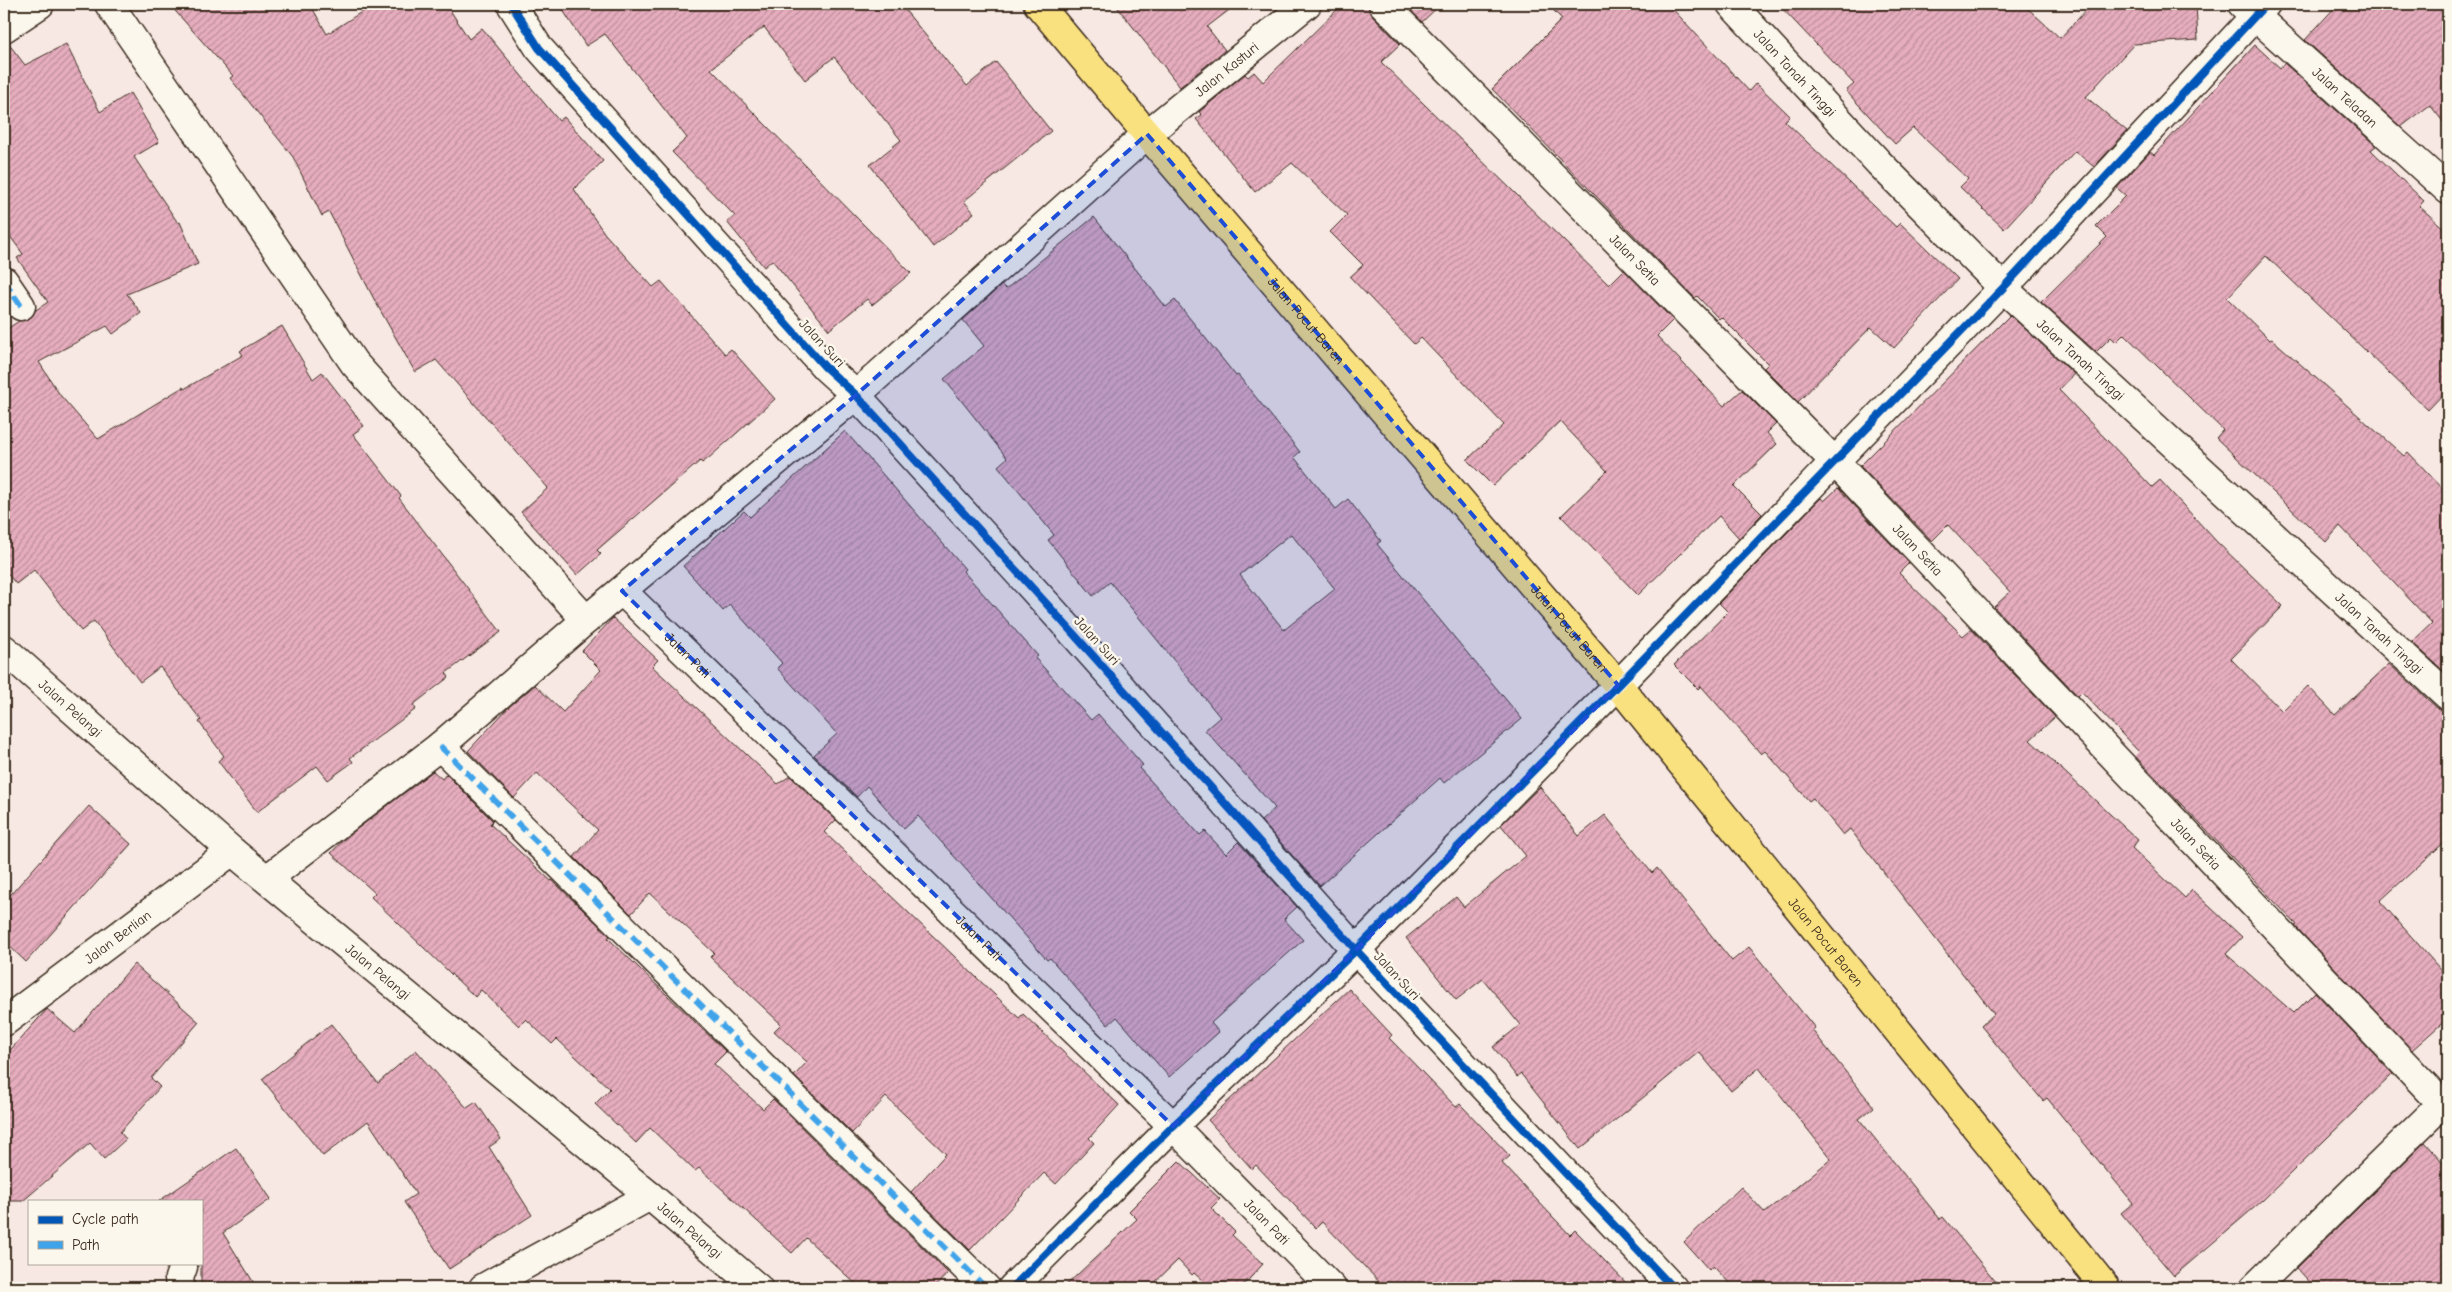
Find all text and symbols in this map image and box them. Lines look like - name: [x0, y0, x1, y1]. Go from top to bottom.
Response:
- street label: Jalan Tanah Tinggi: [1750, 26, 1840, 120]
- street label: Jalan Kasturi: [1191, 38, 1262, 100]
- street label: Jalan Teladan: [2309, 63, 2381, 131]
- street label: Jalan Setia: [1606, 230, 1664, 289]
- street label: Jalan Pocut Baren: [1264, 273, 1349, 368]
- street label: Jalan Suri: [795, 315, 849, 371]
- street label: Jalan Tanah Tinggi: [2033, 315, 2128, 404]
- street label: Jalan Setia: [1889, 520, 1947, 579]
- street label: Jalan Pocut Baren: [1527, 581, 1612, 676]
- street label: Jalan Tanah Tinggi: [2332, 589, 2427, 678]
- street label: Jalan Suri: [1071, 613, 1123, 669]
- street label: Jalan Pati: [661, 629, 715, 681]
- street label: Jalan Pelangi: [35, 675, 106, 741]
- street label: Jalan Setia: [2167, 814, 2225, 873]
- street label: Jalan Pocut Baren: [1785, 894, 1867, 990]
- street label: Jalan Berlian: [81, 906, 154, 967]
- street label: Jalan Pati: [953, 912, 1006, 964]
- street label: Jalan Pelangi: [342, 940, 414, 1003]
- street label: Jalan Suri: [1370, 948, 1424, 1004]
- street label: Jalan Pati: [1240, 1195, 1293, 1248]
- street label: Jalan Pelangi: [654, 1198, 726, 1262]
- legend: [28, 1200, 202, 1264]
- text: Cycle path: [72, 1210, 139, 1228]
- text: Path: [72, 1236, 100, 1254]

